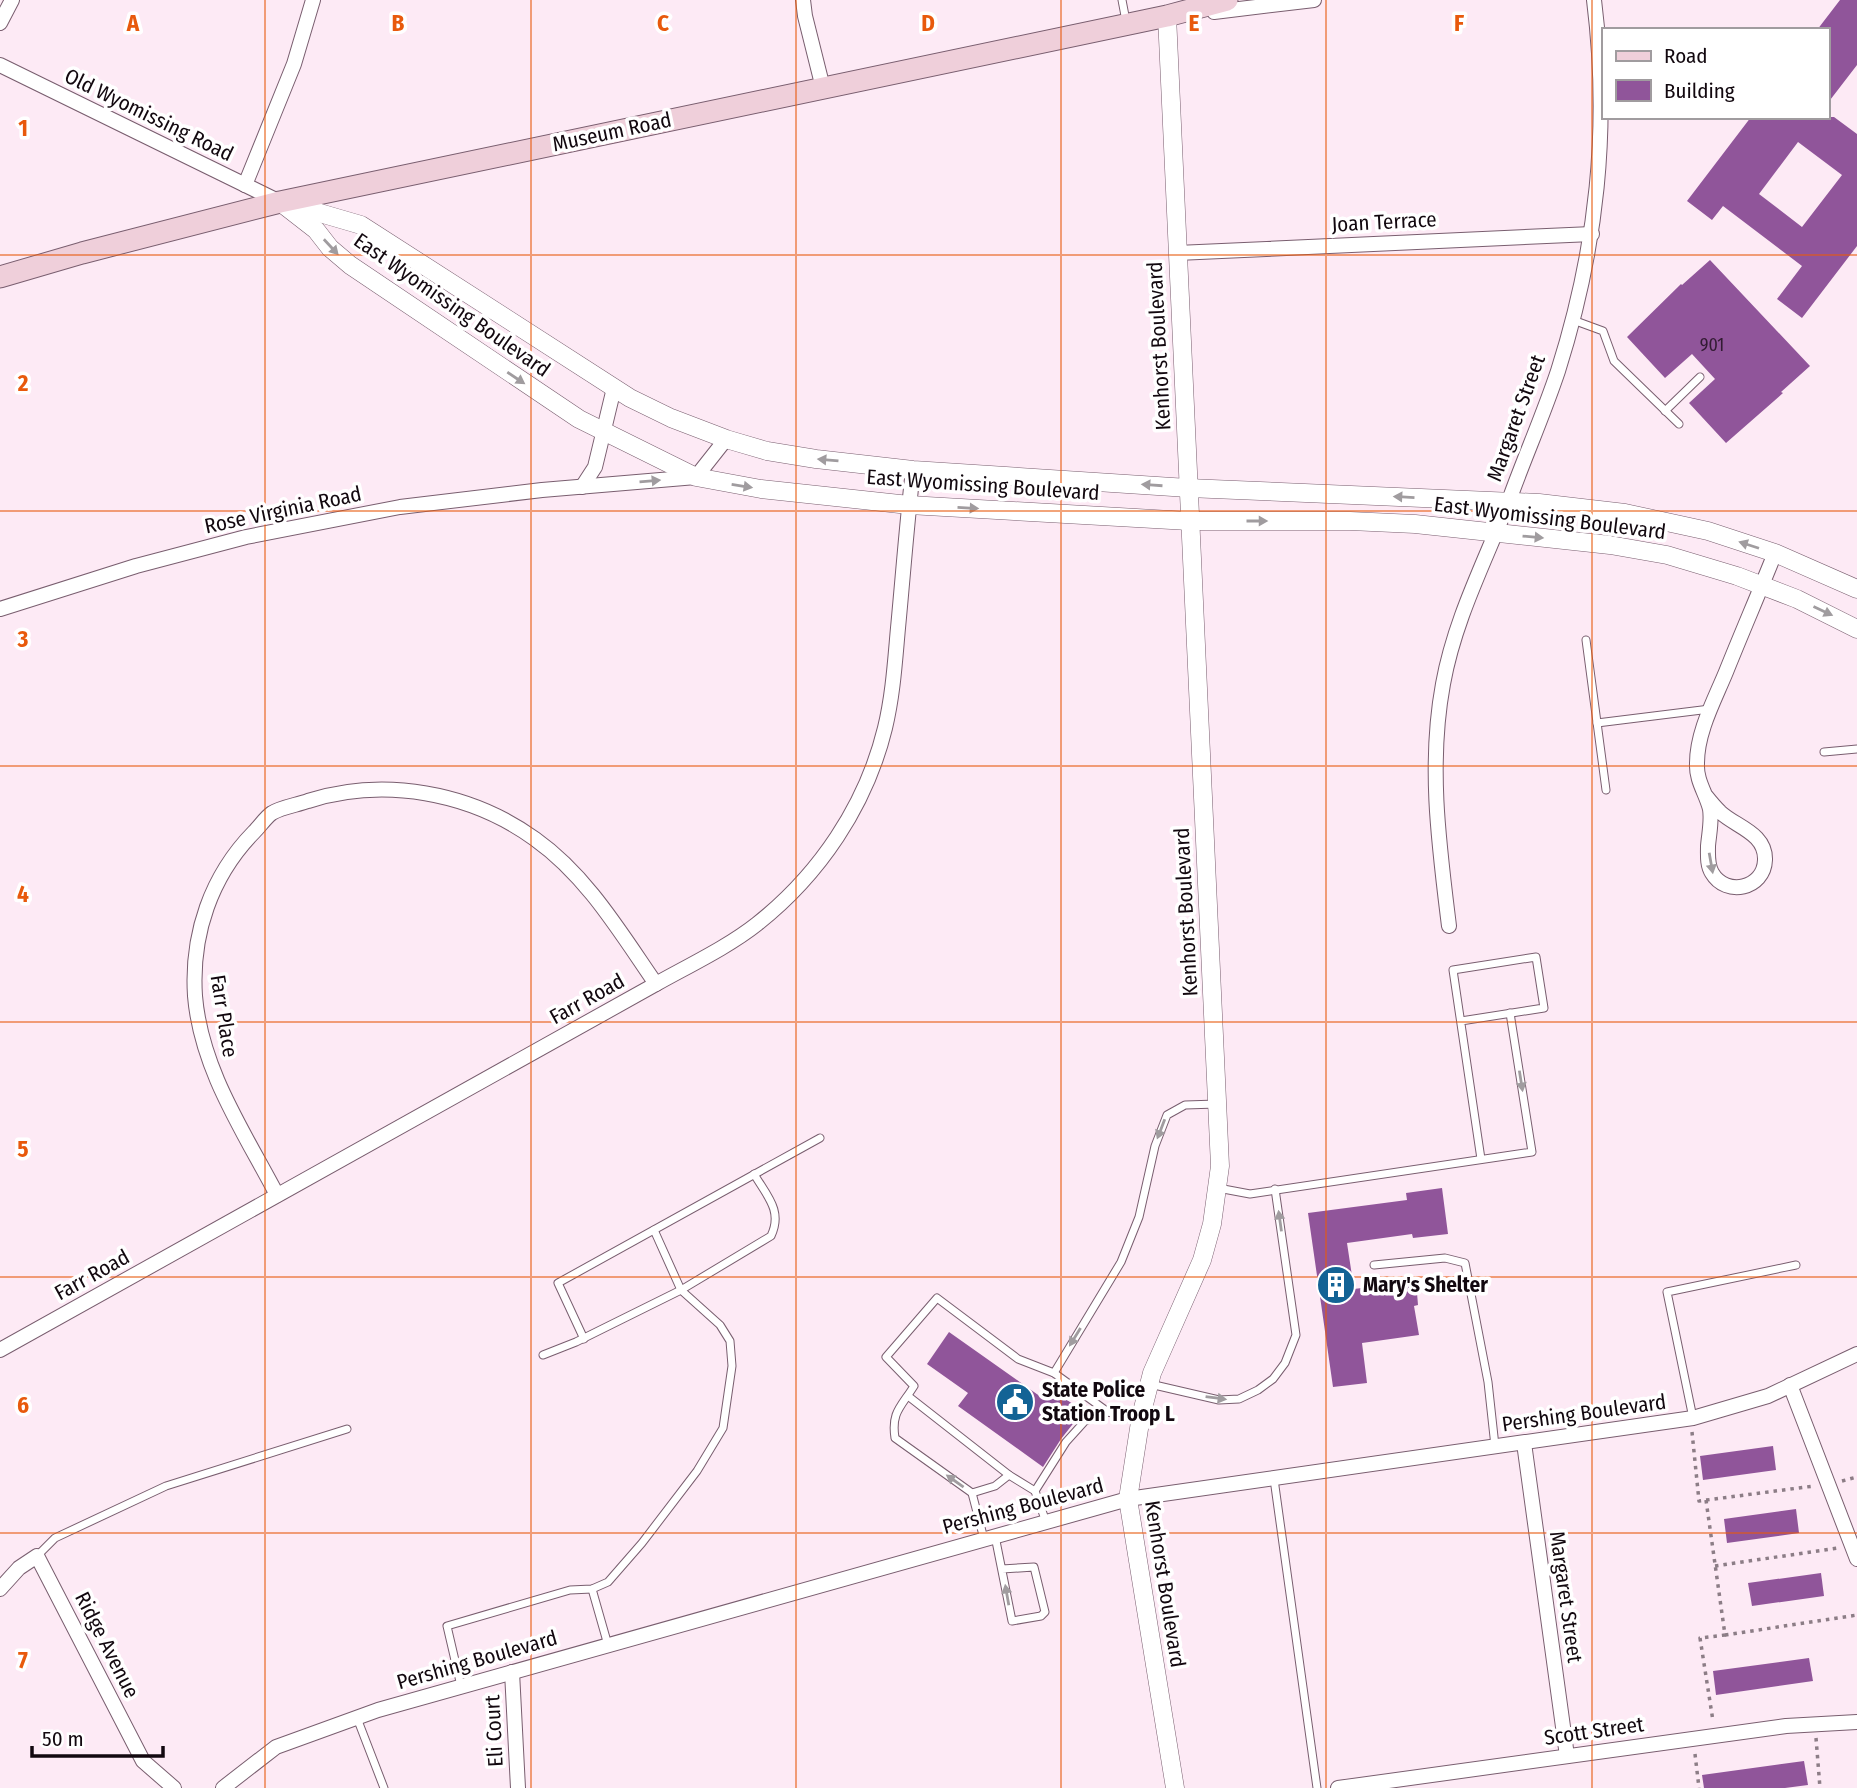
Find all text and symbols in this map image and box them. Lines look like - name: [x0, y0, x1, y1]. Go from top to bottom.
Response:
- text: A: [126, 9, 140, 37]
- text: B: [392, 9, 405, 37]
- text: C: [657, 9, 669, 37]
- text: D: [921, 9, 935, 37]
- text: E: [1189, 9, 1200, 37]
- text: F: [1454, 9, 1464, 37]
- legend: [1602, 28, 1829, 119]
- text: Road: [1664, 43, 1708, 69]
- street label: Old Wyomissing Road: [60, 63, 238, 167]
- text: Building: [1664, 78, 1735, 104]
- street label: Museum Road: [550, 107, 674, 157]
- text: 1: [18, 114, 28, 142]
- street label: Joan Terrace: [1331, 206, 1437, 238]
- street label: East Wyomissing Boulevard: [349, 227, 555, 383]
- one-way arrow: [323, 238, 339, 256]
- street label: Kenhorst Boulevard: [1142, 261, 1176, 431]
- house number: 901: [1700, 334, 1724, 356]
- street label: Margaret Street: [1481, 351, 1551, 485]
- text: 2: [17, 369, 29, 397]
- one-way arrow: [507, 371, 526, 384]
- one-way arrow: [816, 454, 838, 465]
- street label: East Wyomissing Boulevard: [866, 464, 1100, 506]
- one-way arrow: [639, 476, 661, 487]
- one-way arrow: [1141, 480, 1163, 491]
- street label: Rose Virginia Road: [202, 481, 364, 539]
- one-way arrow: [731, 481, 753, 492]
- one-way arrow: [1393, 491, 1415, 502]
- street label: East Wyomissing Boulevard: [1433, 491, 1667, 545]
- one-way arrow: [957, 503, 979, 514]
- one-way arrow: [1247, 515, 1269, 527]
- one-way arrow: [1522, 532, 1544, 543]
- one-way arrow: [1738, 539, 1759, 549]
- one-way arrow: [1812, 606, 1833, 617]
- text: 3: [17, 625, 29, 653]
- street label: Kenhorst Boulevard: [1169, 827, 1203, 997]
- one-way arrow: [1705, 852, 1716, 874]
- text: 4: [17, 880, 29, 908]
- street label: Farr Road: [545, 968, 629, 1030]
- street label: Farr Place: [205, 973, 243, 1059]
- one-way arrow: [1516, 1070, 1527, 1092]
- one-way arrow: [1156, 1118, 1167, 1139]
- text: 5: [17, 1135, 29, 1163]
- one-way arrow: [1274, 1210, 1285, 1232]
- street label: Farr Road: [50, 1244, 134, 1306]
- building icon: Mary's Shelter: [1315, 1264, 1357, 1306]
- place label: Mary's Shelter: [1363, 1272, 1488, 1298]
- one-way arrow: [1068, 1327, 1081, 1346]
- place label: State Police Station Troop L: [1042, 1377, 1175, 1427]
- public building icon: State Police Station Troop L: [994, 1381, 1036, 1423]
- street label: Pershing Boulevard: [1500, 1389, 1668, 1437]
- text: 6: [17, 1391, 29, 1419]
- one-way arrow: [1205, 1393, 1227, 1404]
- street label: Pershing Boulevard: [940, 1472, 1106, 1540]
- one-way arrow: [946, 1474, 964, 1488]
- street label: Kenhorst Boulevard: [1139, 1499, 1191, 1669]
- street label: Margaret Street: [1544, 1530, 1588, 1665]
- one-way arrow: [1001, 1584, 1012, 1606]
- street label: Ridge Avenue: [69, 1587, 145, 1703]
- street label: Pershing Boulevard: [394, 1625, 560, 1695]
- text: 7: [18, 1646, 28, 1674]
- street label: Eli Court: [479, 1694, 509, 1768]
- street label: Scott Street: [1542, 1711, 1646, 1751]
- scale bar: [32, 1714, 163, 1758]
- text: 50 m: [42, 1726, 84, 1752]

